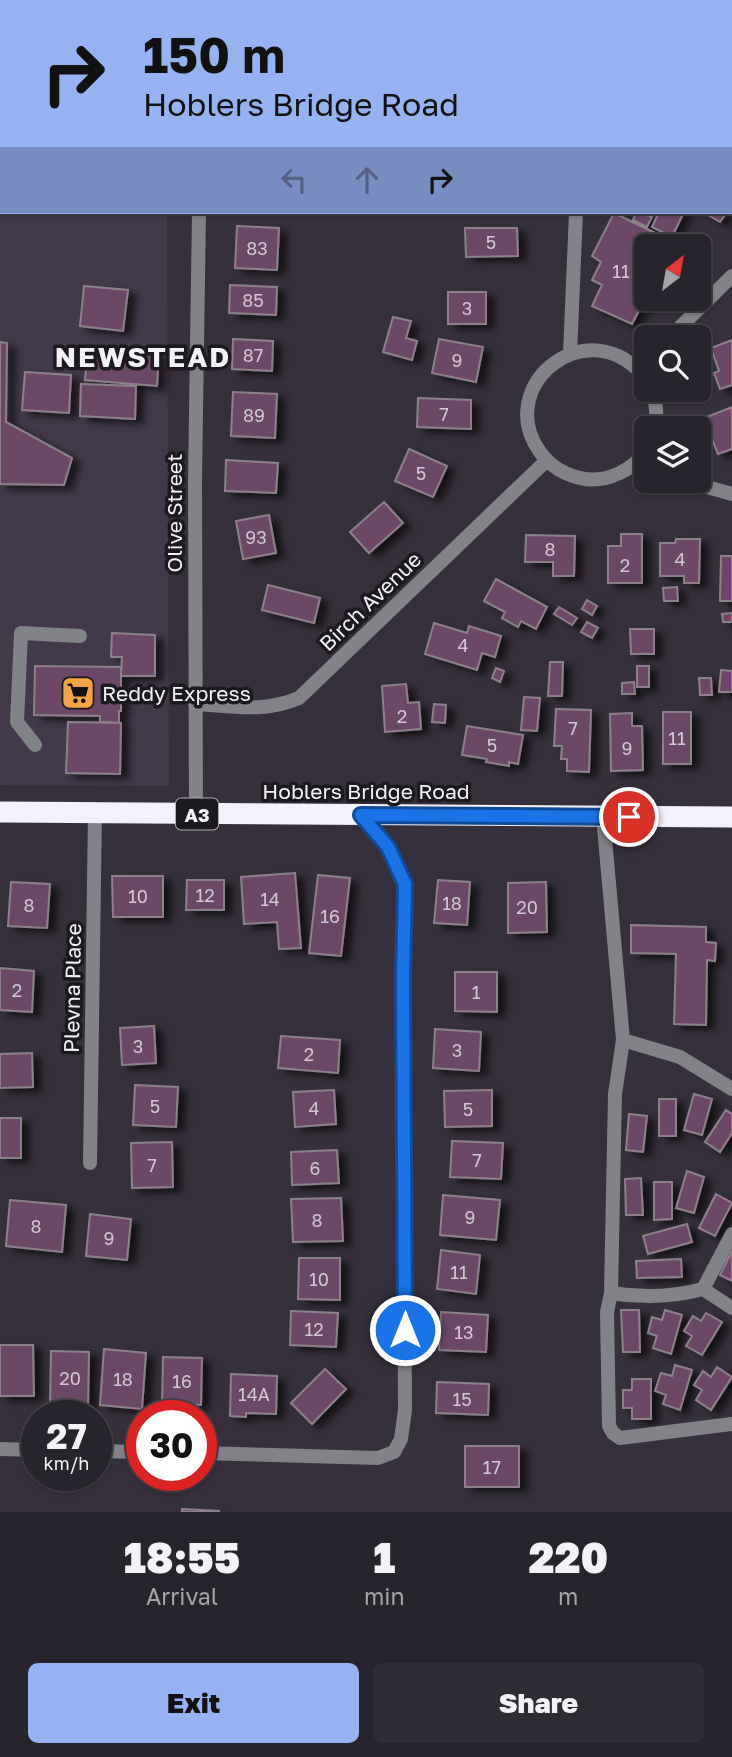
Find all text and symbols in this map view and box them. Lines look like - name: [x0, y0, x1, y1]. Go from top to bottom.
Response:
- text: 150 m: [143, 25, 285, 84]
- icon: right: [28, 28, 119, 119]
- text: Hoblers Bridge Road: [143, 85, 459, 123]
- icon: left: [275, 161, 313, 199]
- icon: ahead: [348, 161, 386, 199]
- icon: right: [421, 161, 459, 199]
- house number: 5: [486, 231, 496, 253]
- north arrow: [634, 234, 710, 312]
- map controls: [634, 234, 711, 493]
- house number: 83: [246, 237, 268, 259]
- house number: 11: [612, 260, 630, 282]
- house number: 85: [242, 289, 264, 311]
- house number: 3: [462, 297, 472, 319]
- button: search: [634, 325, 711, 402]
- district label: NEWSTEAD: [55, 340, 231, 373]
- house number: 87: [243, 344, 263, 366]
- house number: 9: [452, 349, 462, 371]
- house number: 7: [439, 403, 449, 425]
- house number: 89: [243, 404, 265, 426]
- button: layers: [634, 416, 711, 493]
- street label: Olive Street: [161, 454, 187, 572]
- house number: 5: [416, 462, 426, 484]
- house number: 93: [245, 526, 267, 548]
- house number: 8: [545, 538, 555, 560]
- street label: Birch Avenue: [314, 546, 426, 656]
- house number: 4: [675, 548, 686, 570]
- house number: 2: [620, 554, 630, 576]
- house number: 4: [458, 634, 469, 656]
- supermarket icon: Reddy Express: [59, 674, 97, 712]
- place label: Reddy Express: [102, 680, 251, 706]
- house number: 2: [397, 705, 407, 727]
- house number: 7: [568, 717, 578, 739]
- house number: 11: [668, 727, 686, 749]
- house number: 5: [487, 734, 497, 756]
- house number: 9: [622, 737, 632, 759]
- street label: Hoblers Bridge Road: [262, 778, 470, 804]
- pin: [599, 787, 659, 847]
- icon: arrive: [610, 798, 648, 836]
- road number: A3: [176, 799, 218, 830]
- house number: 12: [195, 884, 215, 906]
- house number: 10: [128, 885, 148, 907]
- house number: 14: [260, 888, 280, 910]
- house number: 18: [442, 892, 462, 914]
- house number: 8: [24, 894, 34, 916]
- house number: 20: [516, 896, 538, 918]
- house number: 16: [320, 905, 340, 927]
- street label: Plevna Place: [58, 923, 86, 1053]
- house number: 2: [12, 979, 22, 1001]
- house number: 1: [472, 981, 481, 1003]
- house number: 3: [133, 1035, 143, 1057]
- house number: 3: [452, 1039, 462, 1061]
- house number: 2: [304, 1043, 314, 1065]
- house number: 5: [150, 1095, 160, 1117]
- house number: 4: [309, 1097, 320, 1119]
- house number: 5: [463, 1098, 473, 1120]
- house number: 7: [472, 1149, 482, 1171]
- house number: 7: [147, 1154, 157, 1176]
- house number: 6: [310, 1157, 320, 1179]
- house number: 9: [465, 1206, 475, 1228]
- house number: 8: [312, 1209, 322, 1231]
- house number: 8: [31, 1215, 41, 1237]
- house number: 9: [104, 1227, 114, 1249]
- house number: 11: [450, 1261, 468, 1283]
- house number: 10: [309, 1268, 329, 1290]
- position arrow: [368, 1293, 442, 1367]
- house number: 12: [304, 1318, 324, 1340]
- house number: 13: [454, 1321, 474, 1343]
- house number: 20: [59, 1367, 81, 1389]
- house number: 18: [113, 1368, 133, 1390]
- house number: 16: [172, 1370, 192, 1392]
- house number: 14A: [238, 1383, 270, 1405]
- house number: 15: [452, 1388, 472, 1410]
- speed limit sign: 30: [126, 1400, 217, 1491]
- text: 27: [46, 1415, 87, 1457]
- text: km/h: [44, 1452, 89, 1474]
- house number: 17: [483, 1456, 501, 1478]
- text: 18:55: [124, 1532, 240, 1582]
- text: 1: [373, 1532, 395, 1582]
- text: 220: [528, 1532, 608, 1582]
- text: Arrival: [146, 1582, 218, 1610]
- text: min: [364, 1582, 405, 1610]
- text: m: [558, 1582, 578, 1610]
- button: Exit: [28, 1663, 359, 1743]
- button: Share: [373, 1663, 704, 1743]

